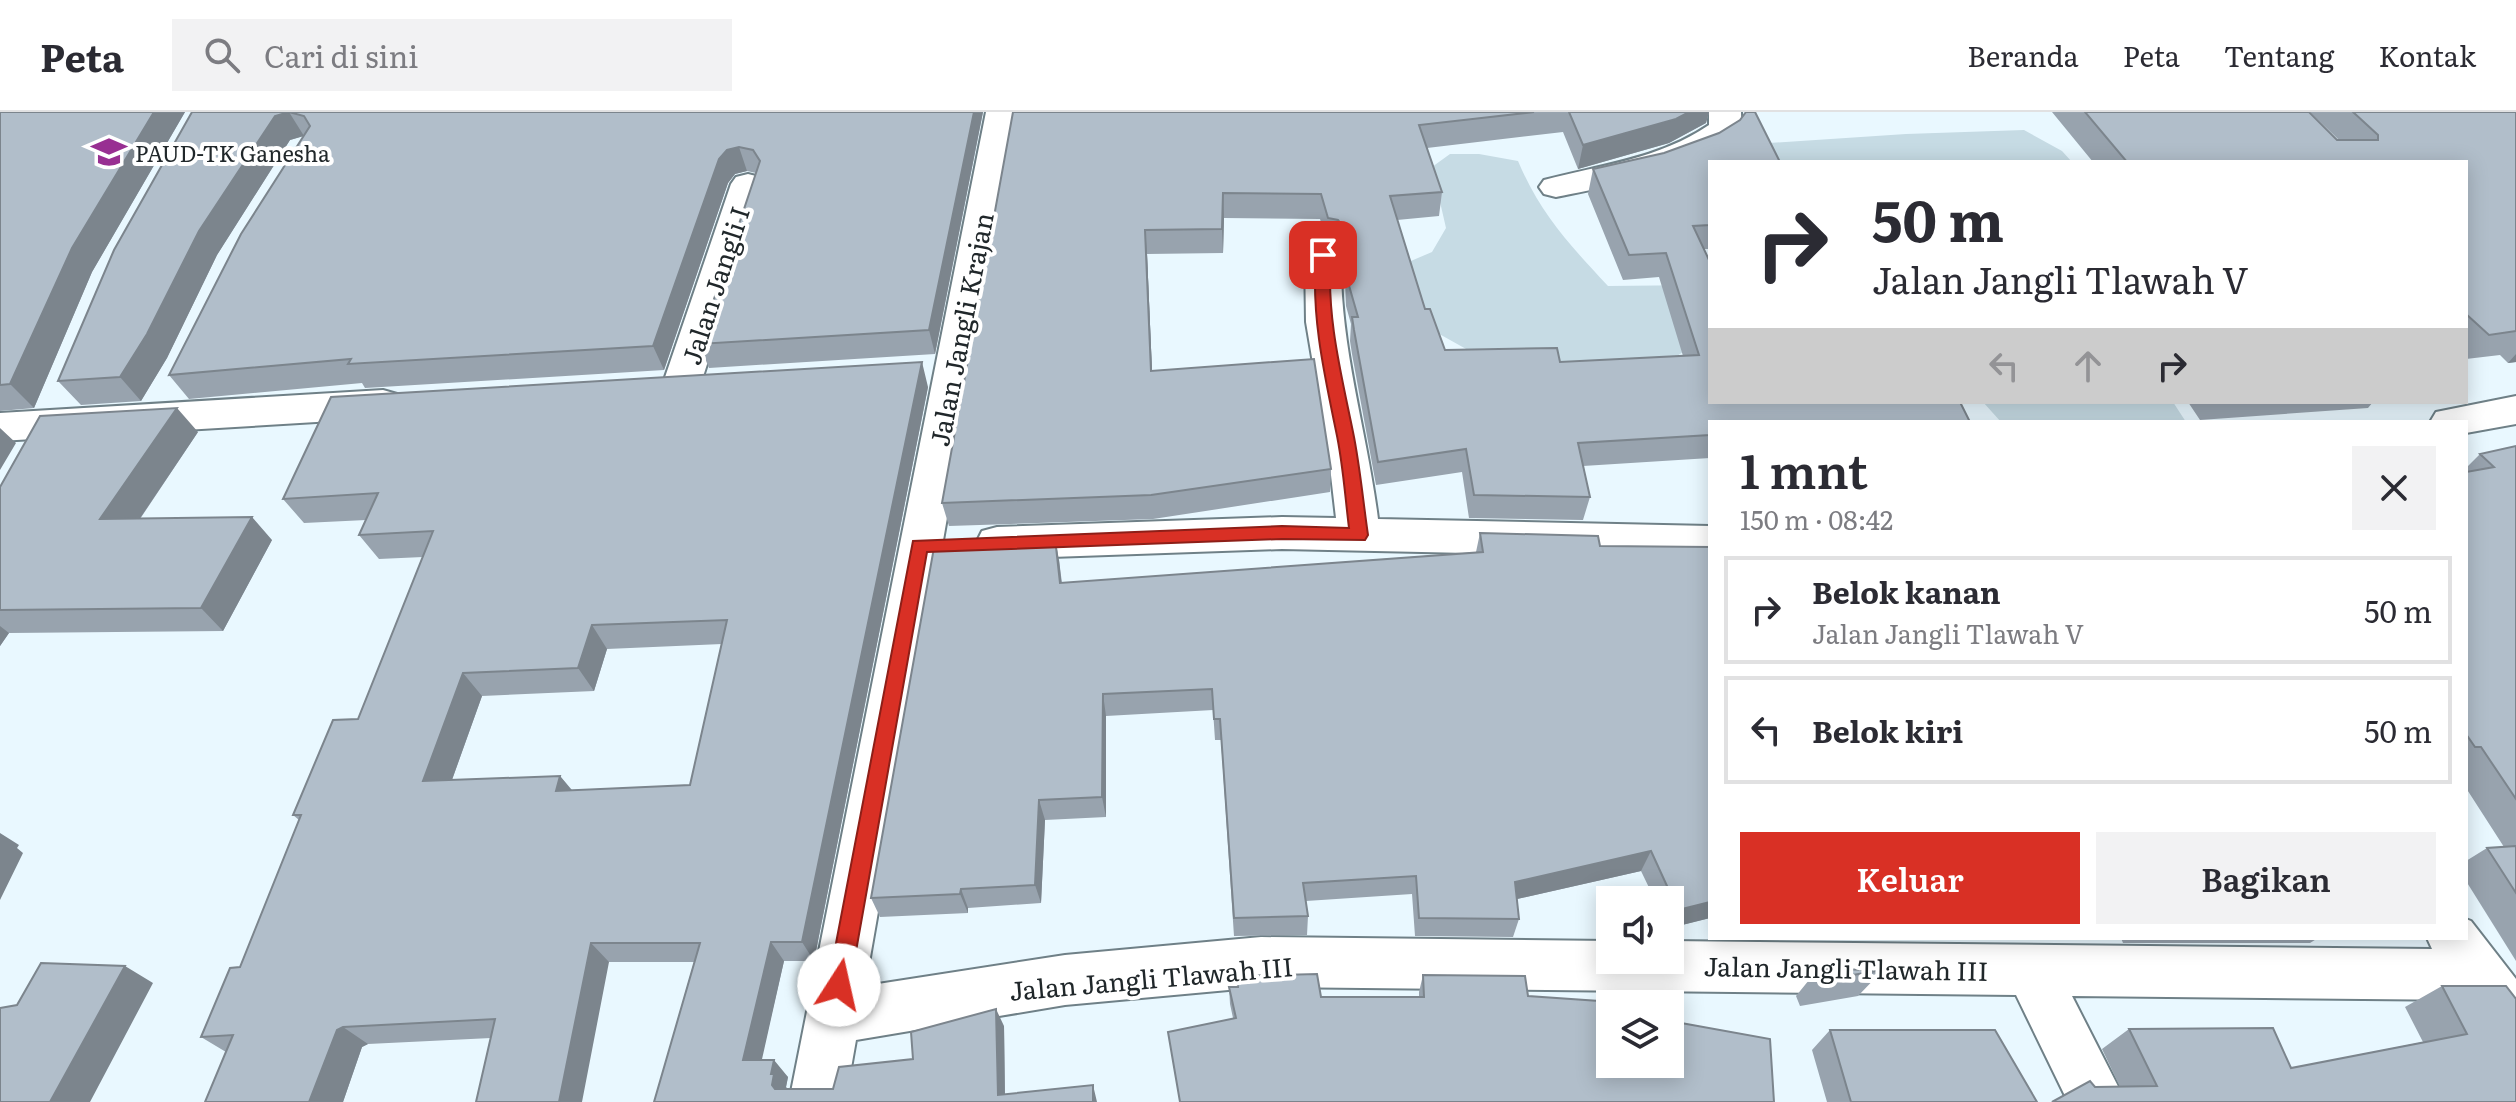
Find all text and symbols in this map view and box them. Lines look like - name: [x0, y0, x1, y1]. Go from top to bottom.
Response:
- search box: [172, 19, 732, 91]
- text: Peta: [40, 27, 124, 84]
- icon: search: [200, 33, 244, 77]
- text: Cari di sini: [264, 33, 418, 77]
- text: Beranda: [1967, 34, 2079, 76]
- text: Peta: [2123, 34, 2180, 76]
- text: Tentang: [2224, 34, 2334, 76]
- text: Kontak: [2378, 34, 2476, 76]
- school or university icon: PAUD-TK Ganesha: [90, 133, 128, 171]
- place label: PAUD-TK Ganesha: [135, 136, 330, 169]
- text: 50 m: [1872, 176, 2004, 259]
- icon: right: [1740, 192, 1844, 296]
- street label: Jalan Jangli I: [670, 201, 758, 369]
- street label: Jalan Jangli Krajan: [918, 209, 1002, 449]
- pin: [1289, 221, 1357, 289]
- icon: arrive: [1301, 233, 1345, 277]
- text: Jalan Jangli Tlawah V: [1872, 252, 2249, 305]
- icon: left: [1982, 344, 2026, 388]
- icon: ahead: [2066, 344, 2110, 388]
- icon: right: [2150, 344, 2194, 388]
- text: 1 mnt: [1740, 433, 1868, 504]
- button: close: [2352, 446, 2436, 530]
- text: 150 m · 08:42: [1740, 499, 1893, 538]
- text: Belok kanan: [1812, 569, 2001, 613]
- icon: right: [1744, 588, 1788, 632]
- text: 50 m: [2364, 588, 2432, 632]
- text: Jalan Jangli Tlawah V: [1812, 613, 2084, 652]
- icon: left: [1744, 708, 1788, 752]
- text: Belok kiri: [1812, 708, 1963, 752]
- text: 50 m: [2364, 708, 2432, 752]
- button: Keluar: [1740, 832, 2080, 924]
- button: Bagikan: [2096, 832, 2436, 924]
- map controls: [1596, 886, 1684, 1078]
- button: sound: [1596, 886, 1684, 974]
- position arrow: [797, 943, 881, 1027]
- street label: Jalan Jangli Tlawah III: [1007, 945, 1295, 1009]
- street label: Jalan Jangli Tlawah III: [1703, 945, 1989, 989]
- button: layers: [1596, 990, 1684, 1078]

